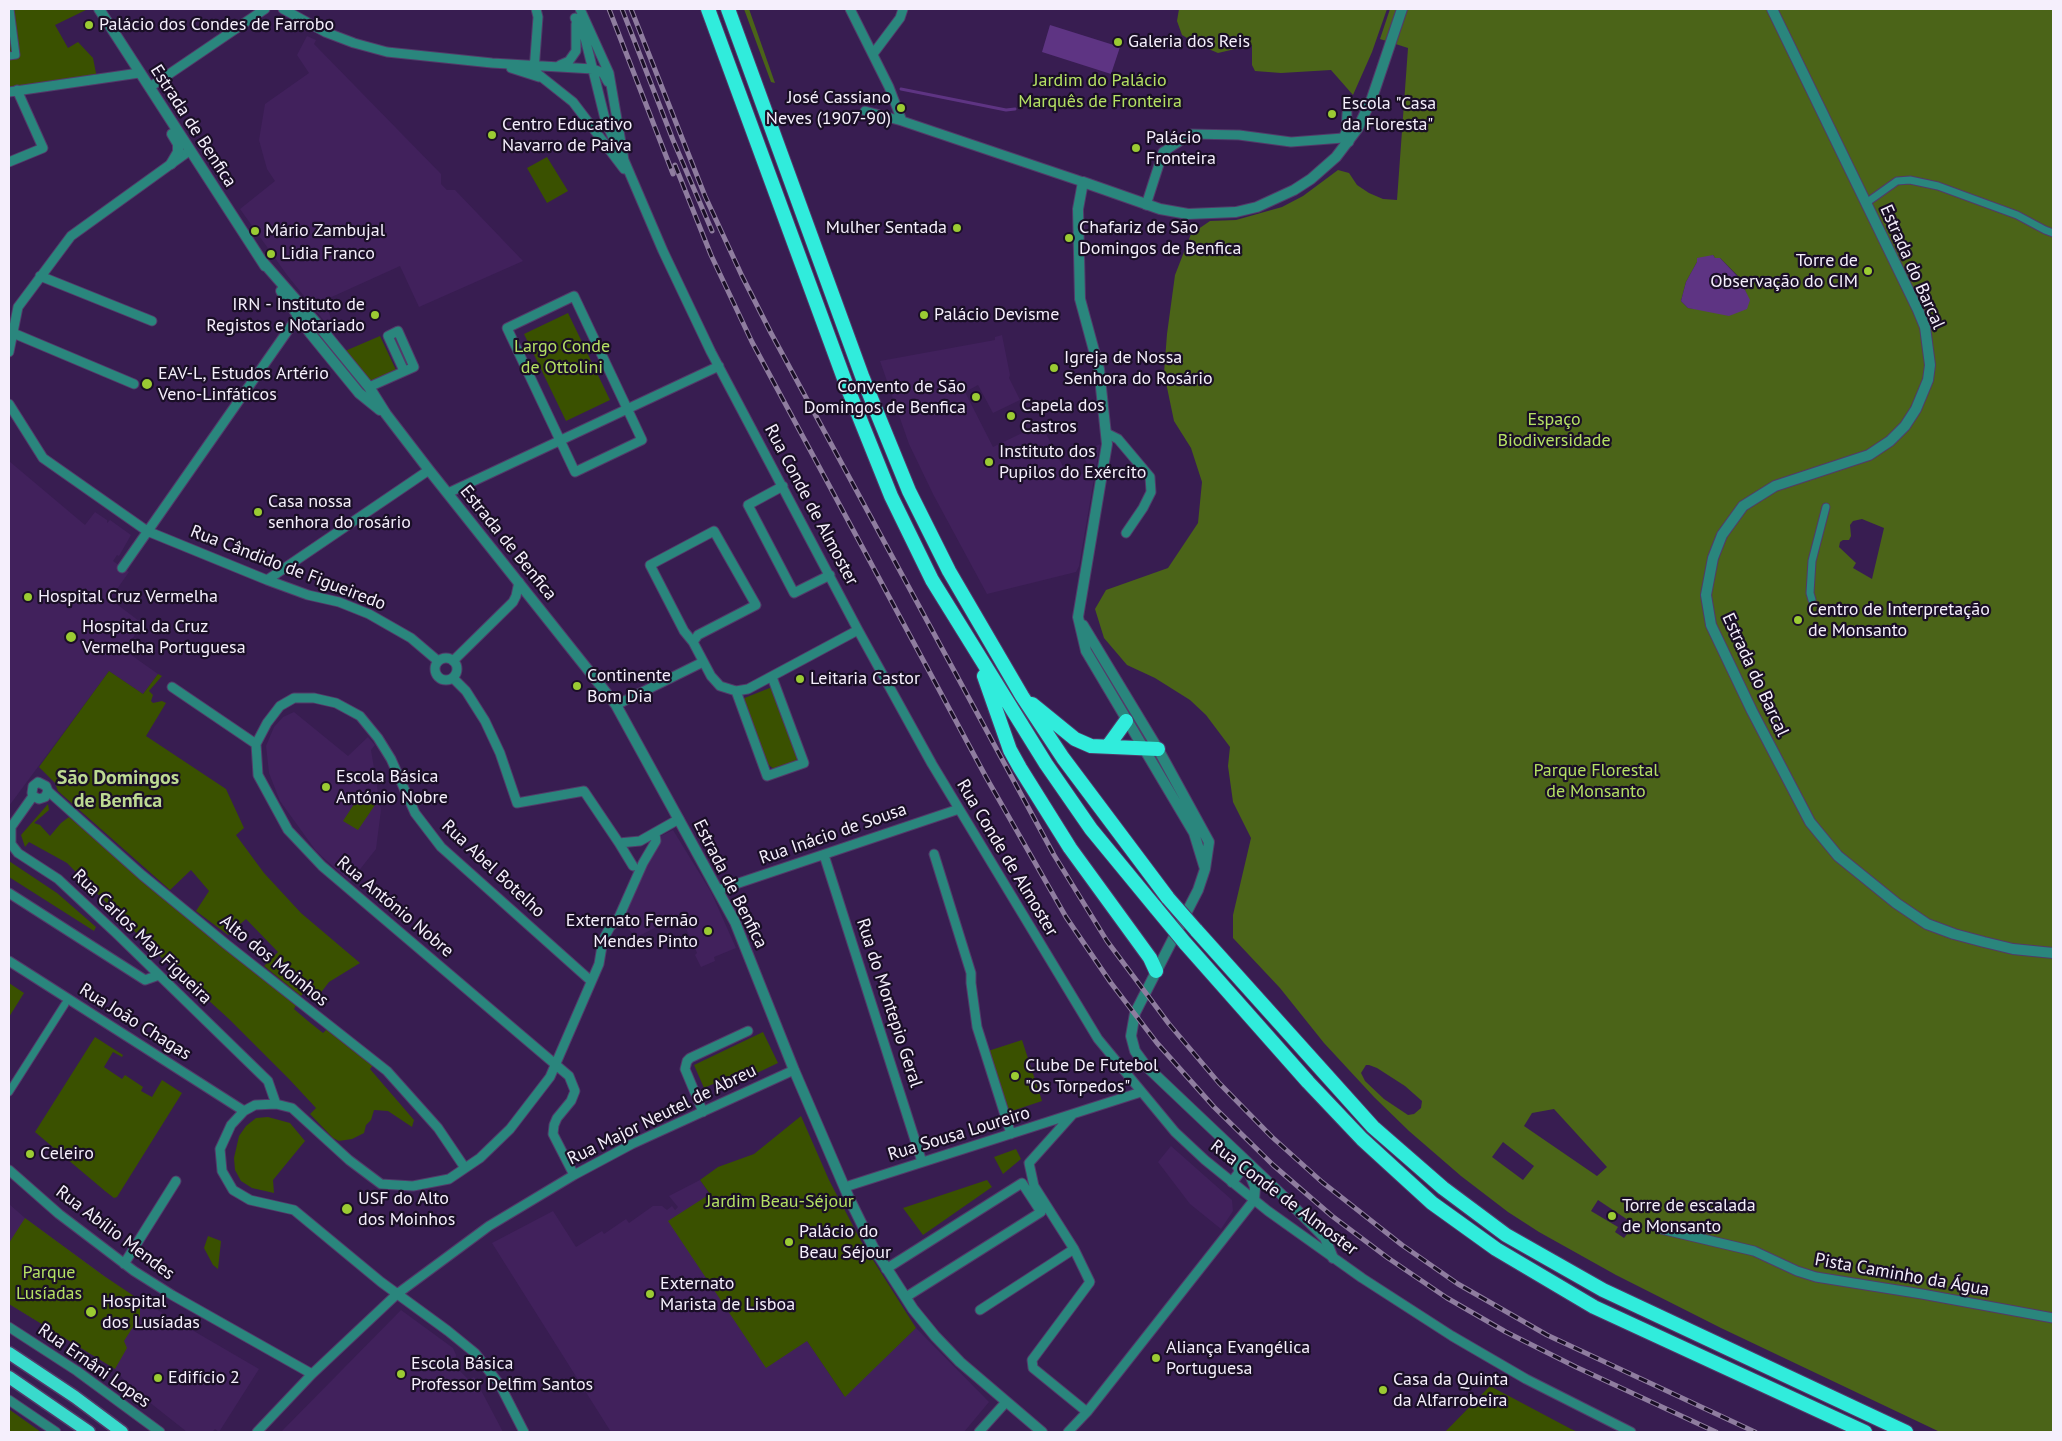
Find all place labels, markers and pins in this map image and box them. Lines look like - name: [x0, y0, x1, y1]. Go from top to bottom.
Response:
- place label: Palácio dos Condes de Farrobo: [99, 14, 334, 36]
- marker: Palácio dos Condes de Farrobo: [83, 19, 95, 31]
- place label: Galeria dos Reis: [1128, 31, 1250, 53]
- marker: Galeria dos Reis: [1112, 36, 1124, 48]
- place label: José Cassiano Neves (1907-90): [766, 87, 891, 130]
- place label: Escola "Casa da Floresta": [1342, 93, 1436, 136]
- marker: José Cassiano Neves (1907-90): [895, 102, 907, 114]
- marker: Escola "Casa da Floresta": [1326, 108, 1338, 120]
- place label: Centro Educativo Navarro de Paiva: [502, 114, 632, 156]
- place label: Palácio Fronteira: [1146, 127, 1216, 170]
- marker: Centro Educativo Navarro de Paiva: [486, 129, 498, 141]
- marker: Palácio Fronteira: [1130, 142, 1142, 154]
- place label: Mulher Sentada: [826, 217, 947, 239]
- place label: Chafariz de São Domingos de Benfica: [1079, 217, 1241, 260]
- place label: Mário Zambujal: [265, 220, 385, 242]
- marker: Mulher Sentada: [951, 222, 963, 234]
- marker: Mário Zambujal: [249, 225, 261, 237]
- marker: Chafariz de São Domingos de Benfica: [1063, 232, 1075, 244]
- place label: Lidia Franco: [281, 243, 375, 265]
- marker: Lidia Franco: [265, 248, 277, 260]
- place label: Torre de Observação do CIM: [1710, 250, 1858, 292]
- marker: Torre de Observação do CIM: [1862, 265, 1874, 277]
- place label: IRN - Instituto de Registos e Notariado: [206, 294, 365, 336]
- place label: Palácio Devisme: [934, 304, 1059, 326]
- marker: IRN - Instituto de Registos e Notariado: [369, 309, 381, 321]
- marker: Palácio Devisme: [918, 309, 930, 321]
- place label: Igreja de Nossa Senhora do Rosário: [1064, 347, 1213, 389]
- marker: Igreja de Nossa Senhora do Rosário: [1048, 362, 1060, 374]
- place label: EAV-L, Estudos Artério Veno-Linfáticos: [158, 363, 329, 406]
- place label: Convento de São Domingos de Benfica: [804, 376, 966, 418]
- marker: EAV-L, Estudos Artério Veno-Linfáticos: [140, 377, 154, 391]
- marker: Convento de São Domingos de Benfica: [970, 391, 982, 403]
- place label: Capela dos Castros: [1021, 395, 1105, 438]
- marker: Capela dos Castros: [1005, 410, 1017, 422]
- place label: Instituto dos Pupilos do Exército: [999, 441, 1146, 484]
- marker: Instituto dos Pupilos do Exército: [983, 456, 995, 468]
- place label: Casa nossa senhora do rosário: [268, 491, 411, 534]
- marker: Casa nossa senhora do rosário: [252, 506, 264, 518]
- place label: Hospital Cruz Vermelha: [38, 586, 218, 608]
- marker: Hospital Cruz Vermelha: [22, 591, 34, 603]
- place label: Centro de Interpretação de Monsanto: [1808, 599, 1990, 642]
- marker: Centro de Interpretação de Monsanto: [1792, 614, 1804, 626]
- place label: Hospital da Cruz Vermelha Portuguesa: [82, 616, 246, 659]
- marker: Hospital da Cruz Vermelha Portuguesa: [64, 630, 78, 644]
- place label: Continente Bom Dia: [587, 665, 671, 708]
- place label: Leitaria Castor: [810, 668, 920, 690]
- marker: Leitaria Castor: [794, 673, 806, 685]
- marker: Continente Bom Dia: [571, 680, 583, 692]
- place label: Escola Básica António Nobre: [336, 766, 448, 809]
- marker: Escola Básica António Nobre: [320, 781, 332, 793]
- place label: Externato Fernão Mendes Pinto: [566, 910, 698, 952]
- marker: Externato Fernão Mendes Pinto: [702, 925, 714, 937]
- place label: Clube De Futebol "Os Torpedos": [1025, 1055, 1158, 1098]
- marker: Clube De Futebol "Os Torpedos": [1009, 1070, 1021, 1082]
- place label: Celeiro: [40, 1143, 94, 1165]
- marker: Celeiro: [24, 1148, 36, 1160]
- place label: USF do Alto dos Moinhos: [358, 1188, 455, 1230]
- place label: Torre de escalada de Monsanto: [1622, 1195, 1756, 1238]
- marker: USF do Alto dos Moinhos: [340, 1202, 354, 1216]
- marker: Torre de escalada de Monsanto: [1606, 1210, 1618, 1222]
- place label: Palácio do Beau Séjour: [799, 1221, 891, 1264]
- marker: Palácio do Beau Séjour: [783, 1236, 795, 1248]
- place label: Externato Marista de Lisboa: [660, 1273, 795, 1316]
- marker: Externato Marista de Lisboa: [644, 1288, 656, 1300]
- place label: Hospital dos Lusíadas: [102, 1291, 200, 1334]
- marker: Hospital dos Lusíadas: [84, 1305, 98, 1319]
- place label: Aliança Evangélica Portuguesa: [1166, 1337, 1310, 1380]
- marker: Aliança Evangélica Portuguesa: [1150, 1352, 1162, 1364]
- place label: Escola Básica Professor Delfim Santos: [411, 1353, 593, 1396]
- place label: Edifício 2: [168, 1367, 240, 1389]
- marker: Escola Básica Professor Delfim Santos: [395, 1368, 407, 1380]
- place label: Casa da Quinta da Alfarrobeira: [1393, 1369, 1508, 1412]
- marker: Edifício 2: [152, 1372, 164, 1384]
- marker: Casa da Quinta da Alfarrobeira: [1377, 1384, 1389, 1396]

